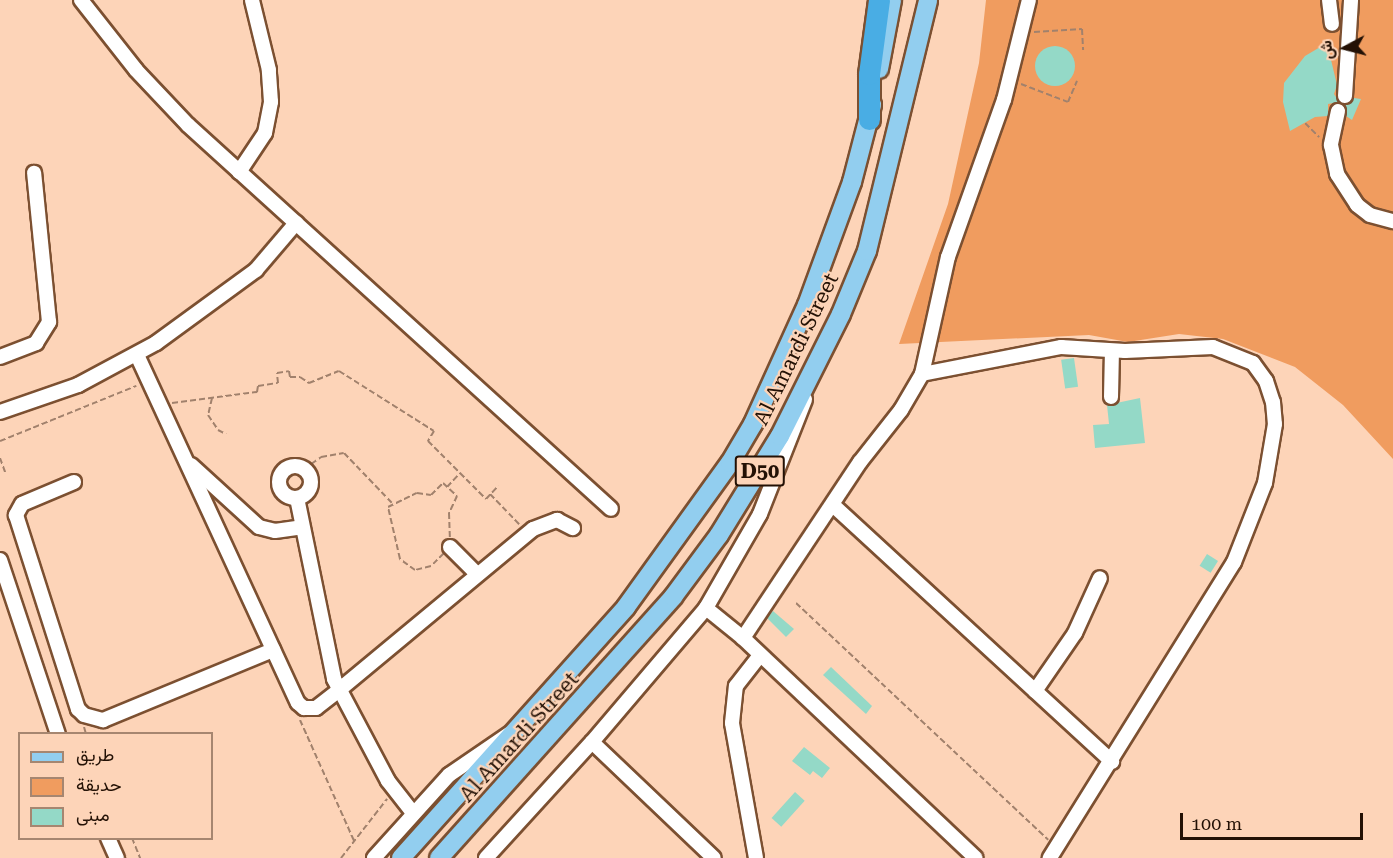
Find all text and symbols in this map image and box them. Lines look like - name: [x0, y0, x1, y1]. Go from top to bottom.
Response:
- north arrow: [1315, 18, 1375, 78]
- text: ش: [1316, 40, 1337, 61]
- street label: Al Amardi Street: [748, 269, 844, 429]
- road number: D50: [734, 454, 786, 488]
- street label: Al Amardi Street: [454, 667, 584, 807]
- legend: [18, 732, 213, 840]
- text: طريق: [76, 744, 114, 765]
- text: حديقة: [76, 774, 122, 795]
- scale bar: [1183, 801, 1366, 839]
- text: مبنى: [76, 804, 110, 825]
- text: 100 m: [1191, 813, 1242, 834]

